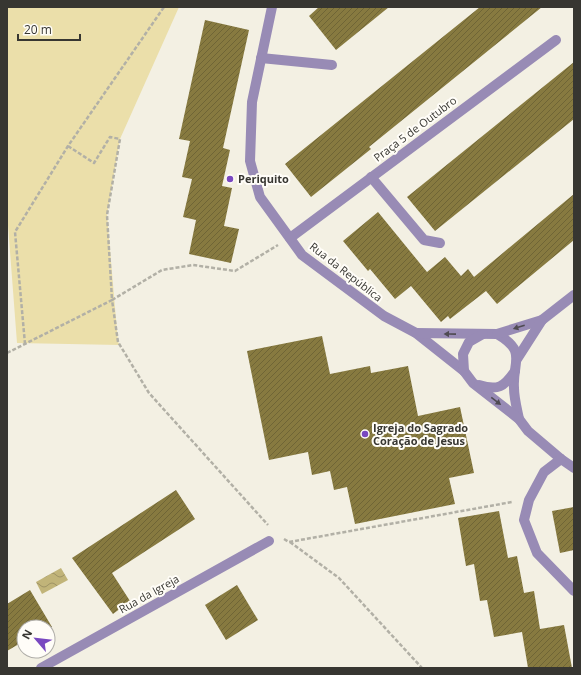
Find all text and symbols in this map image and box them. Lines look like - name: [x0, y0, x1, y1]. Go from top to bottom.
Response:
- scale bar: [18, 16, 80, 42]
- text: 20 m: [24, 21, 52, 38]
- street label: Praça 5 de Outubro: [370, 92, 460, 165]
- place label: Periquito: [238, 171, 289, 186]
- marker: Periquito: [225, 174, 235, 184]
- street label: Rua da República: [307, 239, 386, 305]
- one-way arrow: [513, 324, 525, 330]
- one-way arrow: [444, 330, 456, 337]
- one-way arrow: [491, 397, 502, 406]
- place label: Igreja do Sagrado Coração de Jesus: [373, 420, 468, 448]
- marker: Igreja do Sagrado Coração de Jesus: [360, 429, 370, 439]
- street label: Rua da Igreja: [116, 571, 182, 616]
- north arrow: [16, 619, 56, 659]
- text: N: [18, 627, 35, 642]

